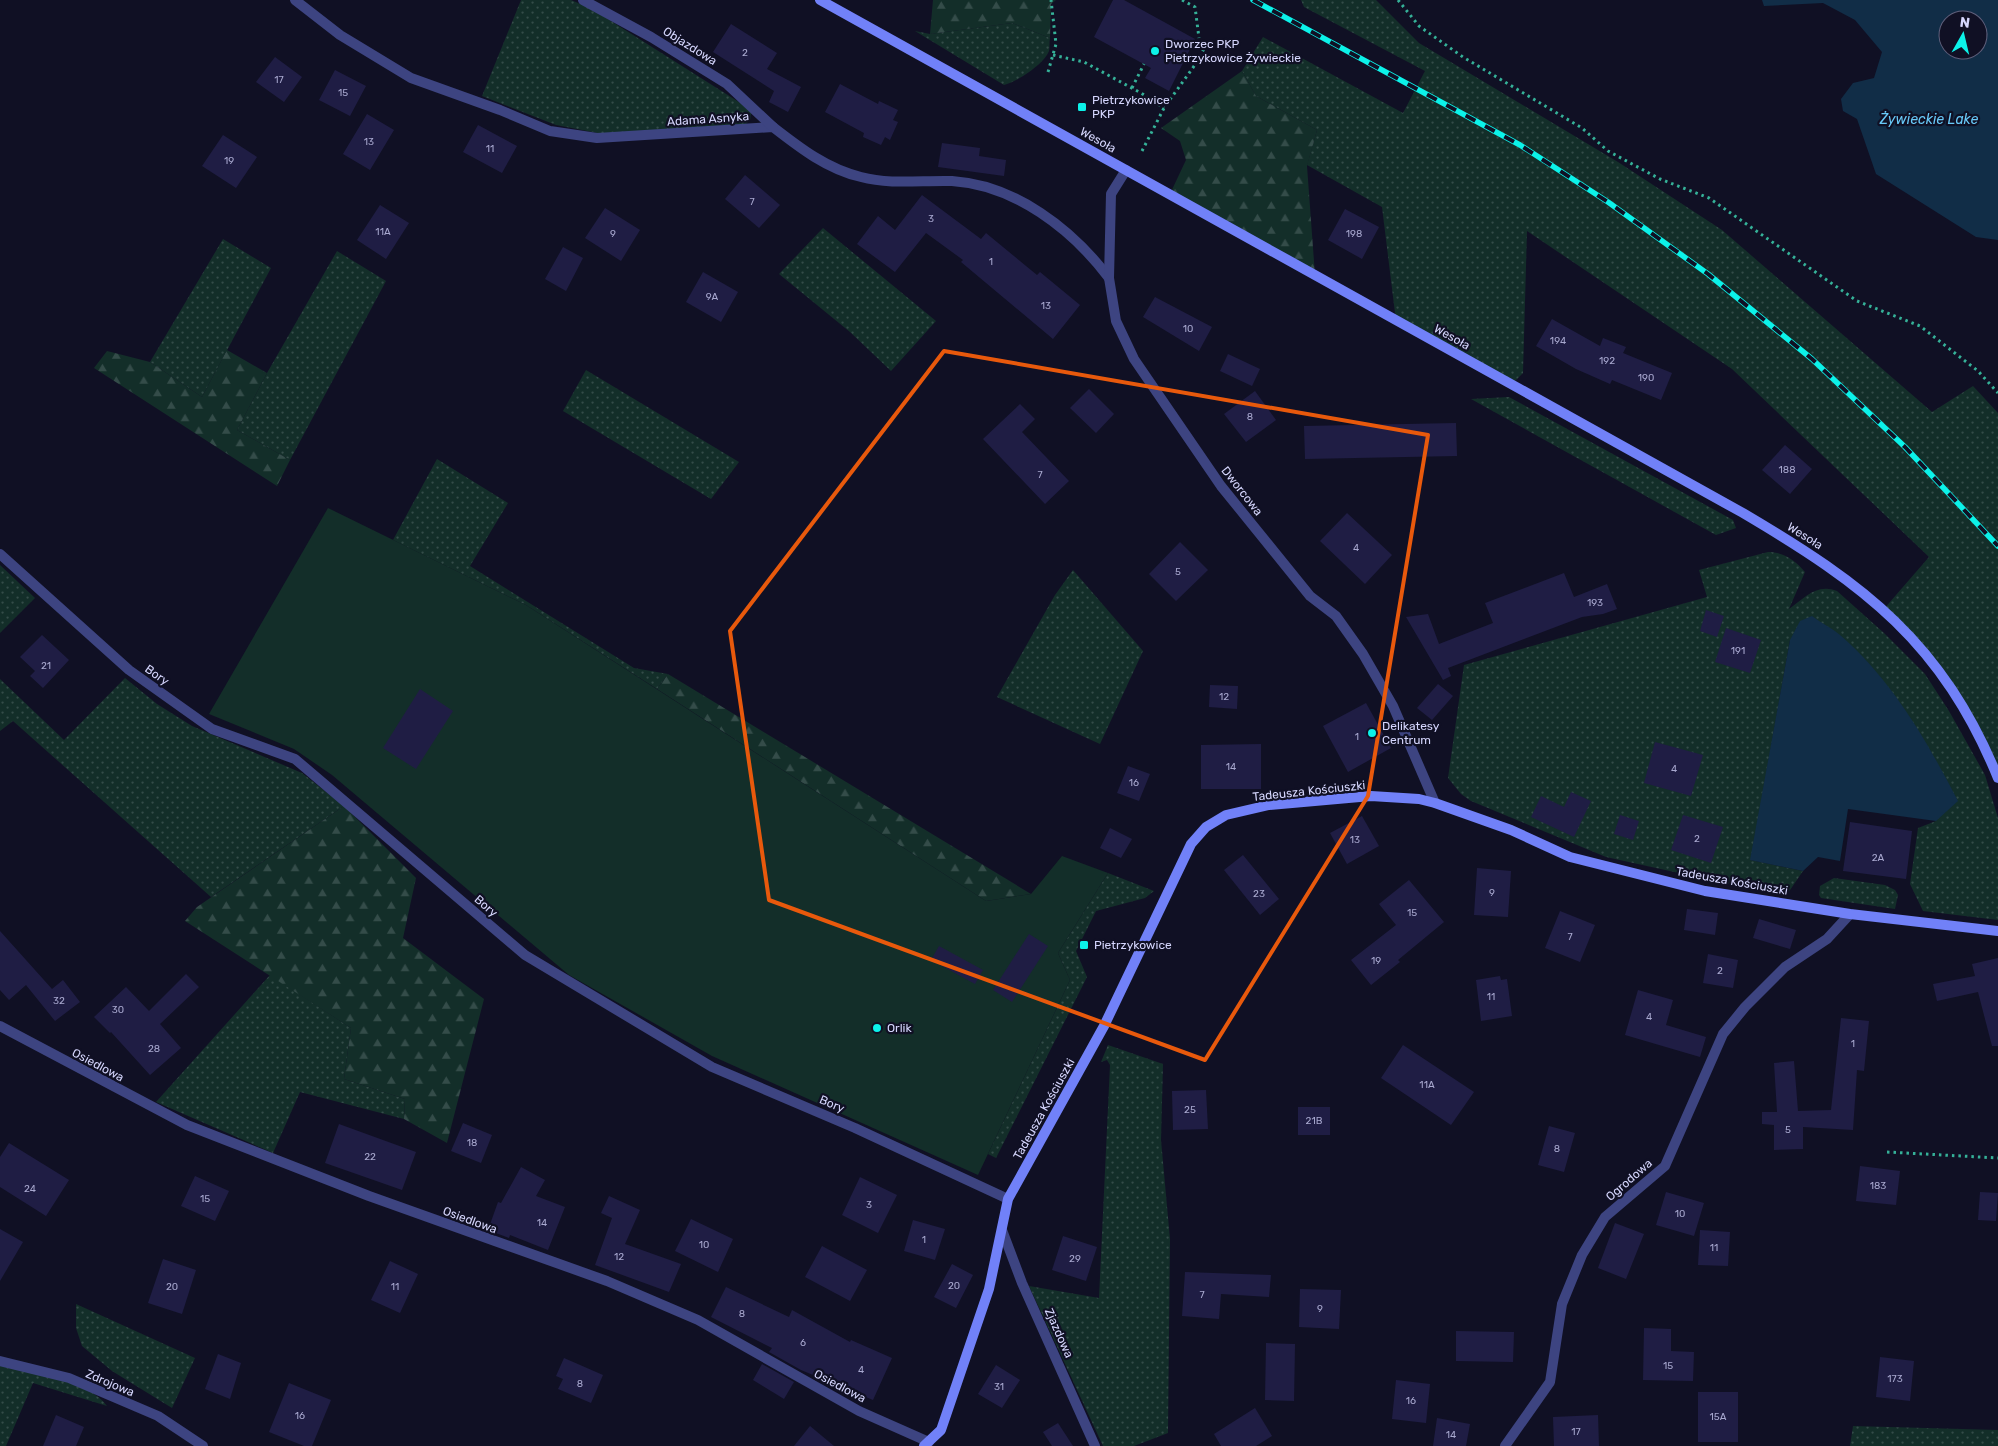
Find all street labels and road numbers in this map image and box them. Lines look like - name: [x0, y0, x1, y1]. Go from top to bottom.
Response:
- street label: Objazdowa: [660, 24, 720, 68]
- street label: Adama Asnyka: [667, 109, 749, 129]
- street label: Wesoła: [1078, 124, 1118, 156]
- street label: Wesoła: [1432, 321, 1472, 353]
- street label: Dworcowa: [1218, 464, 1266, 518]
- street label: Wesoła: [1785, 520, 1825, 552]
- street label: Bory: [142, 662, 172, 688]
- street label: Tadeusza Kościuszki: [1252, 778, 1366, 804]
- street label: Tadeusza Kościuszki: [1675, 864, 1789, 898]
- street label: Bory: [472, 892, 501, 920]
- street label: Osiedlowa: [70, 1046, 126, 1084]
- street label: Tadeusza Kościuszki: [1010, 1056, 1078, 1162]
- street label: Bory: [817, 1092, 847, 1116]
- street label: Ogrodowa: [1603, 1156, 1655, 1204]
- street label: Osiedlowa: [441, 1204, 499, 1236]
- street label: Zjazdowa: [1042, 1306, 1076, 1360]
- street label: Zdrojowa: [84, 1367, 136, 1399]
- street label: Osiedlowa: [812, 1367, 868, 1405]

